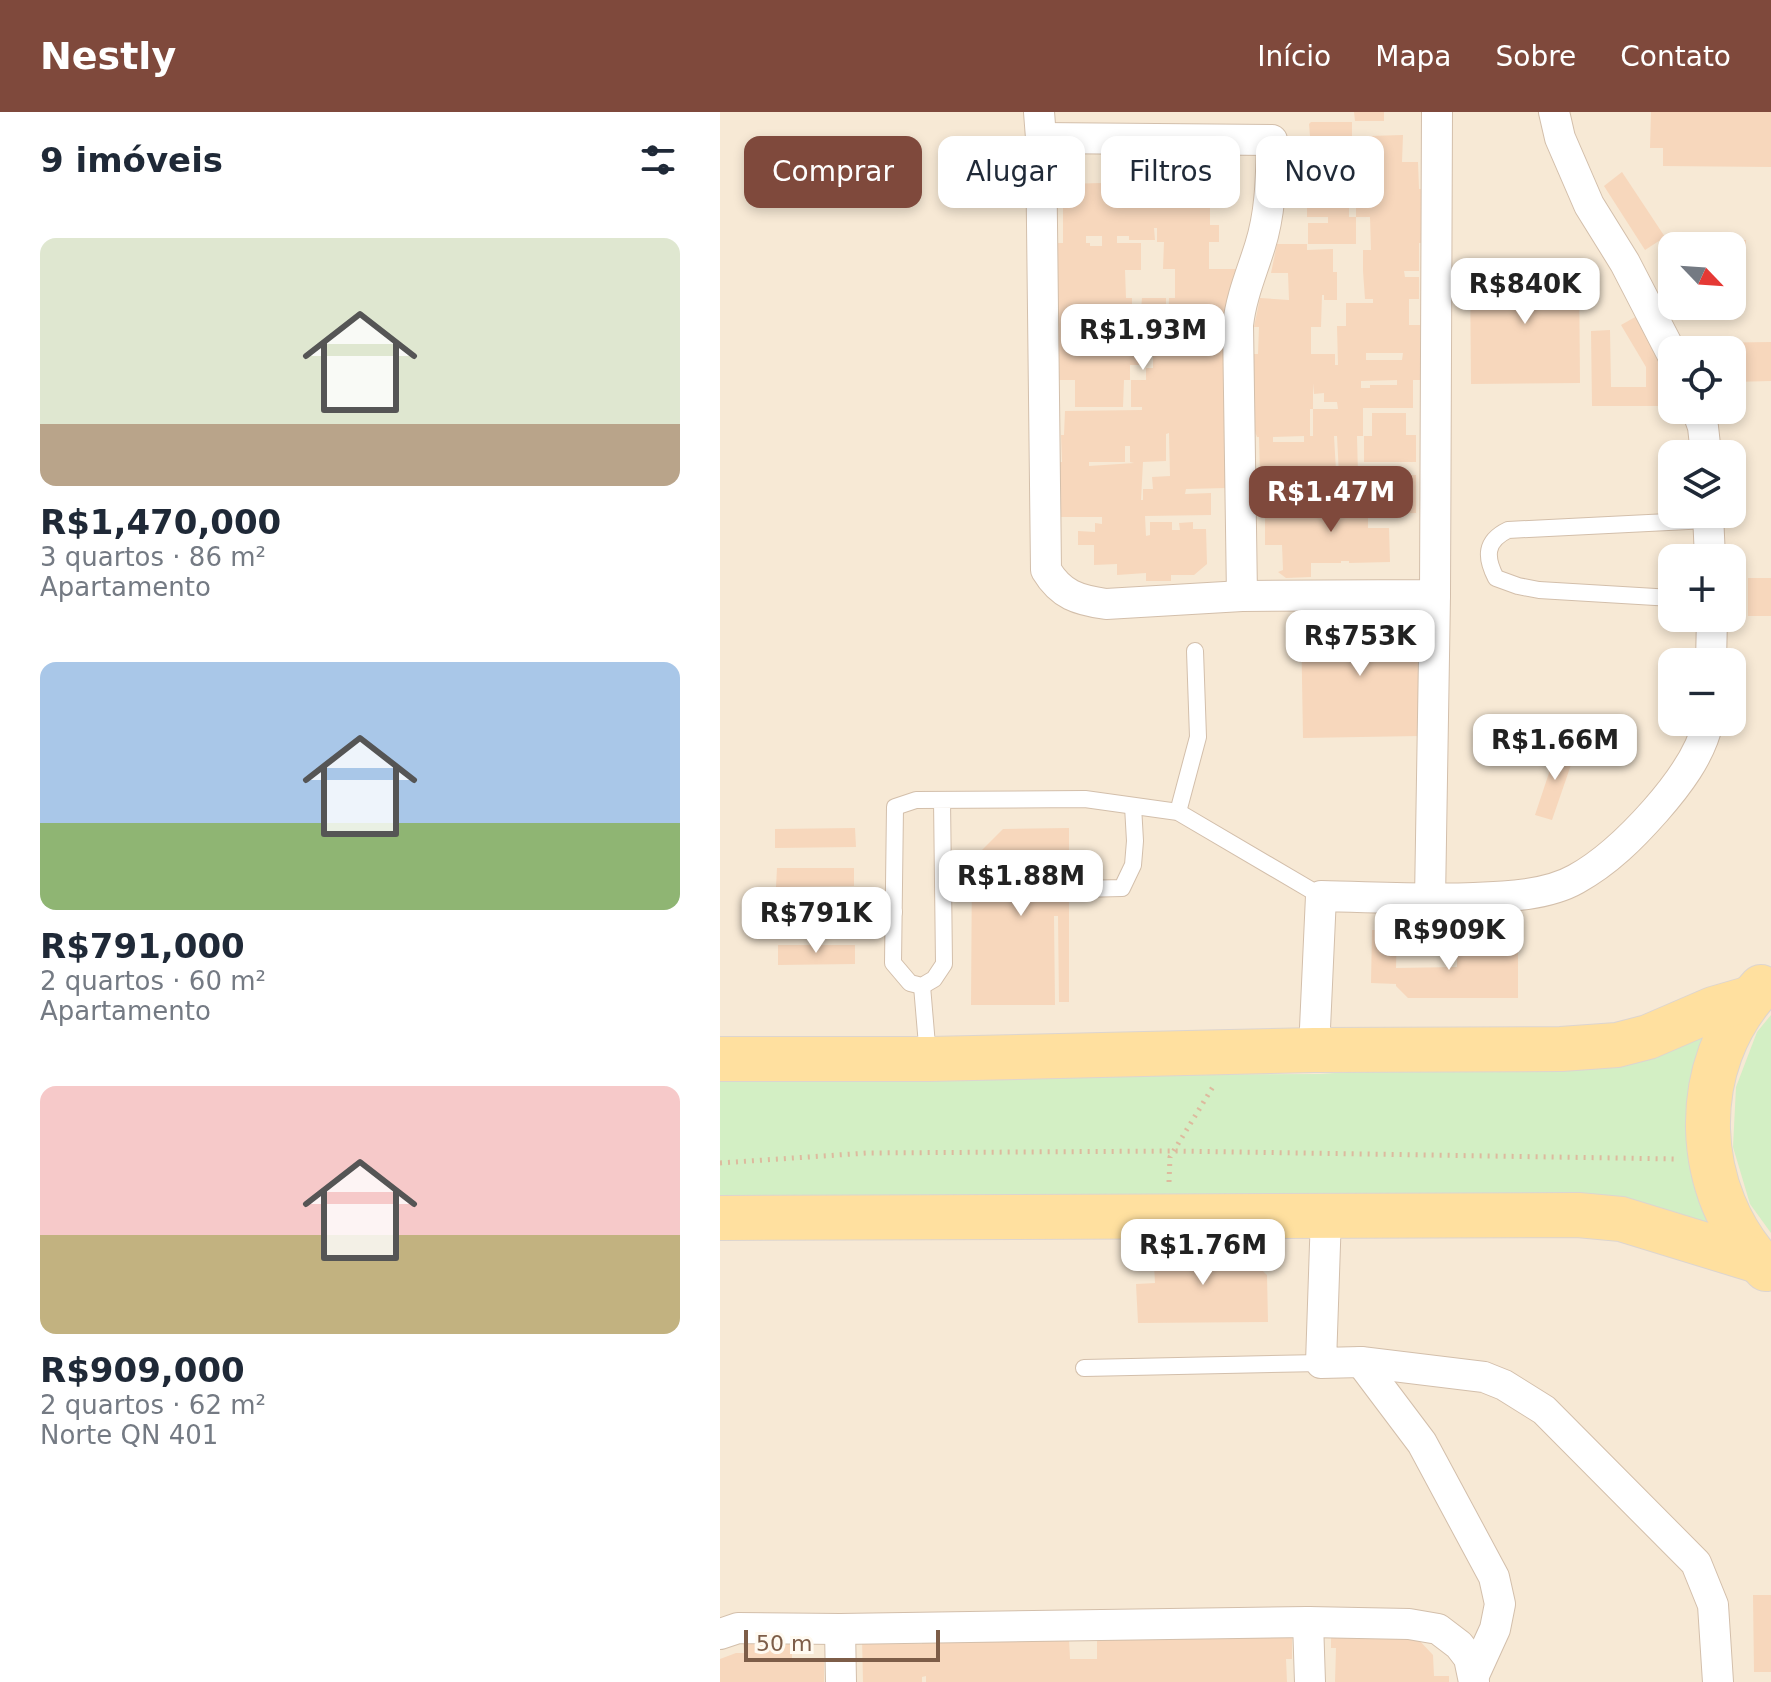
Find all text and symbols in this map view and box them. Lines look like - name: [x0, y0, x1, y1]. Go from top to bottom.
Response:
- text: Nestly: [40, 34, 176, 78]
- text: Início: [1257, 40, 1331, 73]
- text: Mapa: [1375, 40, 1452, 73]
- text: Sobre: [1496, 40, 1576, 73]
- text: Contato: [1620, 40, 1731, 73]
- chip: Comprar: [744, 136, 922, 208]
- chip: Alugar: [938, 136, 1085, 208]
- chip: Filtros: [1101, 136, 1240, 208]
- chip: Novo: [1256, 136, 1384, 208]
- icon: filters: [636, 138, 680, 182]
- text: 9 imóveis: [40, 140, 223, 180]
- north arrow: [1658, 232, 1746, 320]
- map controls: [1658, 232, 1746, 736]
- pin: R$840K: [1460, 258, 1590, 326]
- text: R$840K: [1469, 269, 1581, 299]
- icon: home: [288, 290, 432, 434]
- pin: R$1.93M: [1069, 304, 1217, 372]
- text: R$1.93M: [1079, 315, 1207, 345]
- button: locate: [1658, 336, 1746, 424]
- button: layers: [1658, 440, 1746, 528]
- pin: R$1.47M: [1257, 466, 1405, 534]
- text: R$1.47M: [1267, 477, 1395, 507]
- text: R$1,470,000: [40, 502, 281, 542]
- text: 3 quartos · 86 m²: [40, 542, 266, 572]
- button: +: [1658, 544, 1746, 632]
- text: Apartamento: [40, 572, 211, 602]
- pin: R$753K: [1295, 610, 1425, 678]
- text: R$753K: [1304, 621, 1416, 651]
- button: −: [1658, 648, 1746, 736]
- icon: home: [288, 714, 432, 858]
- pin: R$1.66M: [1481, 714, 1629, 782]
- text: R$1.66M: [1491, 725, 1619, 755]
- pin: R$1.88M: [947, 850, 1095, 918]
- text: R$1.88M: [957, 861, 1085, 891]
- pin: R$791K: [751, 887, 881, 955]
- text: R$791K: [760, 898, 872, 928]
- pin: R$909K: [1384, 904, 1514, 972]
- text: R$909K: [1393, 915, 1505, 945]
- text: R$791,000: [40, 926, 245, 966]
- text: 2 quartos · 60 m²: [40, 966, 266, 996]
- text: Apartamento: [40, 996, 211, 1026]
- icon: home: [288, 1138, 432, 1282]
- pin: R$1.76M: [1129, 1219, 1277, 1287]
- text: R$1.76M: [1139, 1230, 1267, 1260]
- text: R$909,000: [40, 1350, 245, 1390]
- text: 2 quartos · 62 m²: [40, 1390, 266, 1420]
- text: Norte QN 401: [40, 1420, 218, 1450]
- scale bar: [744, 1626, 940, 1662]
- text: 50 m: [756, 1631, 812, 1656]

